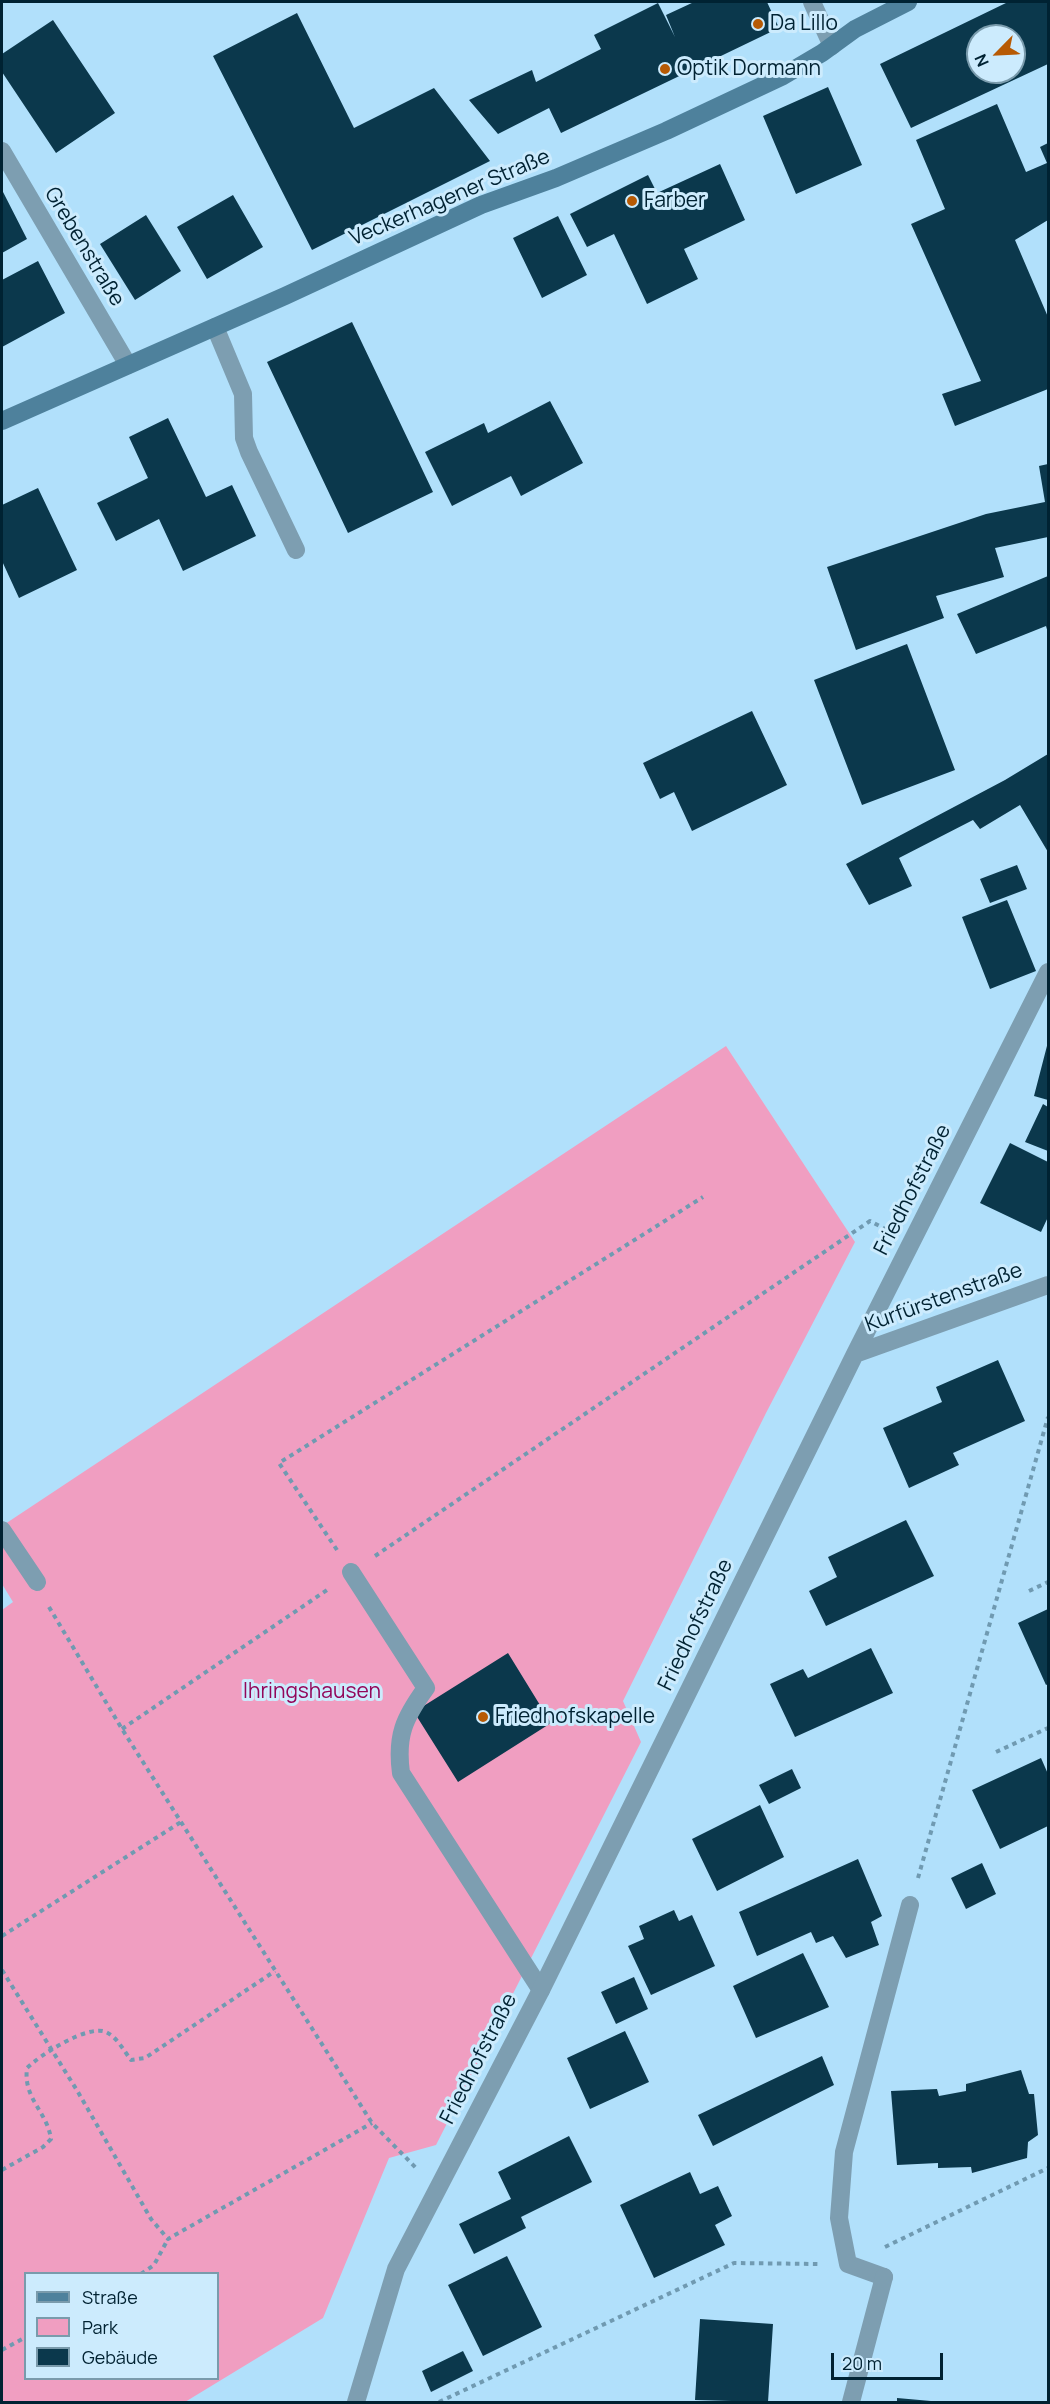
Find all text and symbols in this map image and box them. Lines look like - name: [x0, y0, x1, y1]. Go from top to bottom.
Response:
- place label: Da Lillo: [770, 11, 838, 37]
- marker: Da Lillo: [751, 17, 765, 31]
- north arrow: [966, 24, 1026, 84]
- text: N: [969, 51, 994, 70]
- place label: Optik Dormann: [677, 56, 821, 82]
- marker: Optik Dormann: [658, 62, 672, 76]
- street label: Veckerhagener Straße: [346, 144, 554, 252]
- street label: Grebenstraße: [39, 183, 129, 311]
- place label: Farber: [644, 188, 706, 214]
- marker: Farber: [625, 194, 639, 208]
- street label: Friedhofstraße: [869, 1120, 957, 1260]
- street label: Kurfürstenstraße: [862, 1258, 1026, 1338]
- street label: Friedhofstraße: [653, 1555, 739, 1695]
- park label: Ihringshausen: [243, 1679, 381, 1705]
- place label: Friedhofskapelle: [495, 1704, 655, 1730]
- marker: Friedhofskapelle: [476, 1710, 490, 1724]
- street label: Friedhofstraße: [435, 1989, 523, 2129]
- legend: [24, 2272, 219, 2380]
- text: Straße: [82, 2285, 138, 2309]
- text: Park: [82, 2315, 118, 2339]
- scale bar: [834, 2341, 946, 2379]
- text: Gebäude: [82, 2345, 158, 2369]
- text: 20 m: [842, 2351, 882, 2375]

